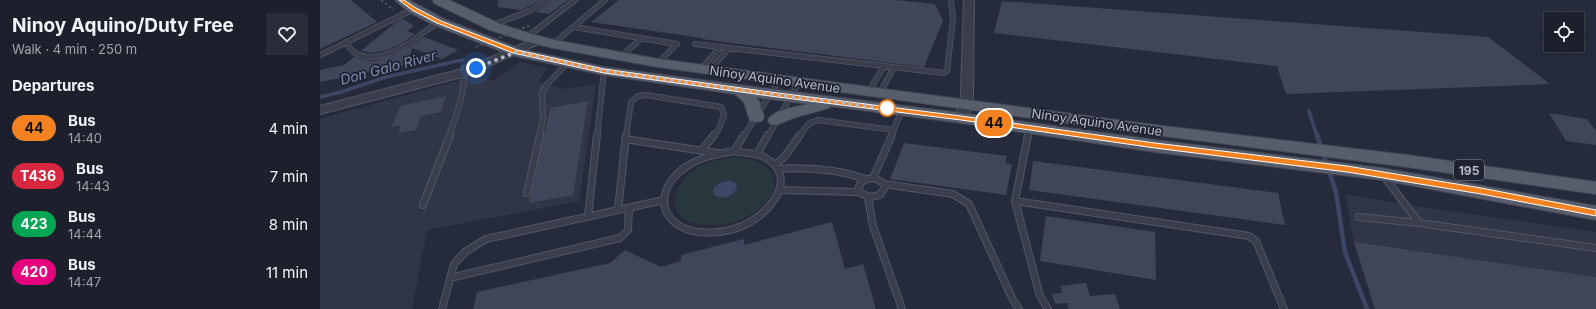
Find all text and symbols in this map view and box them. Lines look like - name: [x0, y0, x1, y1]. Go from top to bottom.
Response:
- map controls: [1544, 12, 1584, 52]
- button: locate: [1544, 12, 1584, 52]
- button: heart: [266, 13, 308, 55]
- text: Ninoy Aquino/Duty Free: [12, 14, 234, 37]
- text: Walk · 4 min · 250 m: [12, 41, 137, 57]
- water label: Don Galo River: [338, 46, 439, 88]
- your location: [466, 58, 486, 78]
- street label: Ninoy Aquino Avenue: [709, 62, 841, 96]
- text: Departures: [12, 76, 94, 95]
- unlabelled marker: [878, 99, 896, 117]
- street label: Ninoy Aquino Avenue: [1031, 105, 1163, 139]
- line badge: 44: [976, 110, 1012, 136]
- text: Bus: [68, 111, 96, 130]
- text: 44: [985, 114, 1003, 131]
- text: 44: [25, 119, 43, 136]
- text: 4 min: [268, 119, 308, 138]
- text: 14:40: [68, 130, 102, 146]
- text: Bus: [76, 159, 104, 178]
- road number: 195: [1454, 160, 1484, 180]
- text: T436: [20, 167, 56, 184]
- text: 7 min: [270, 167, 308, 186]
- text: 14:43: [76, 178, 110, 194]
- text: Bus: [68, 207, 96, 226]
- text: 423: [20, 215, 48, 232]
- text: 8 min: [269, 215, 308, 234]
- text: 14:44: [68, 226, 102, 242]
- text: Bus: [68, 255, 96, 274]
- text: 420: [20, 263, 48, 280]
- text: 11 min: [266, 263, 308, 282]
- text: 14:47: [68, 274, 101, 290]

